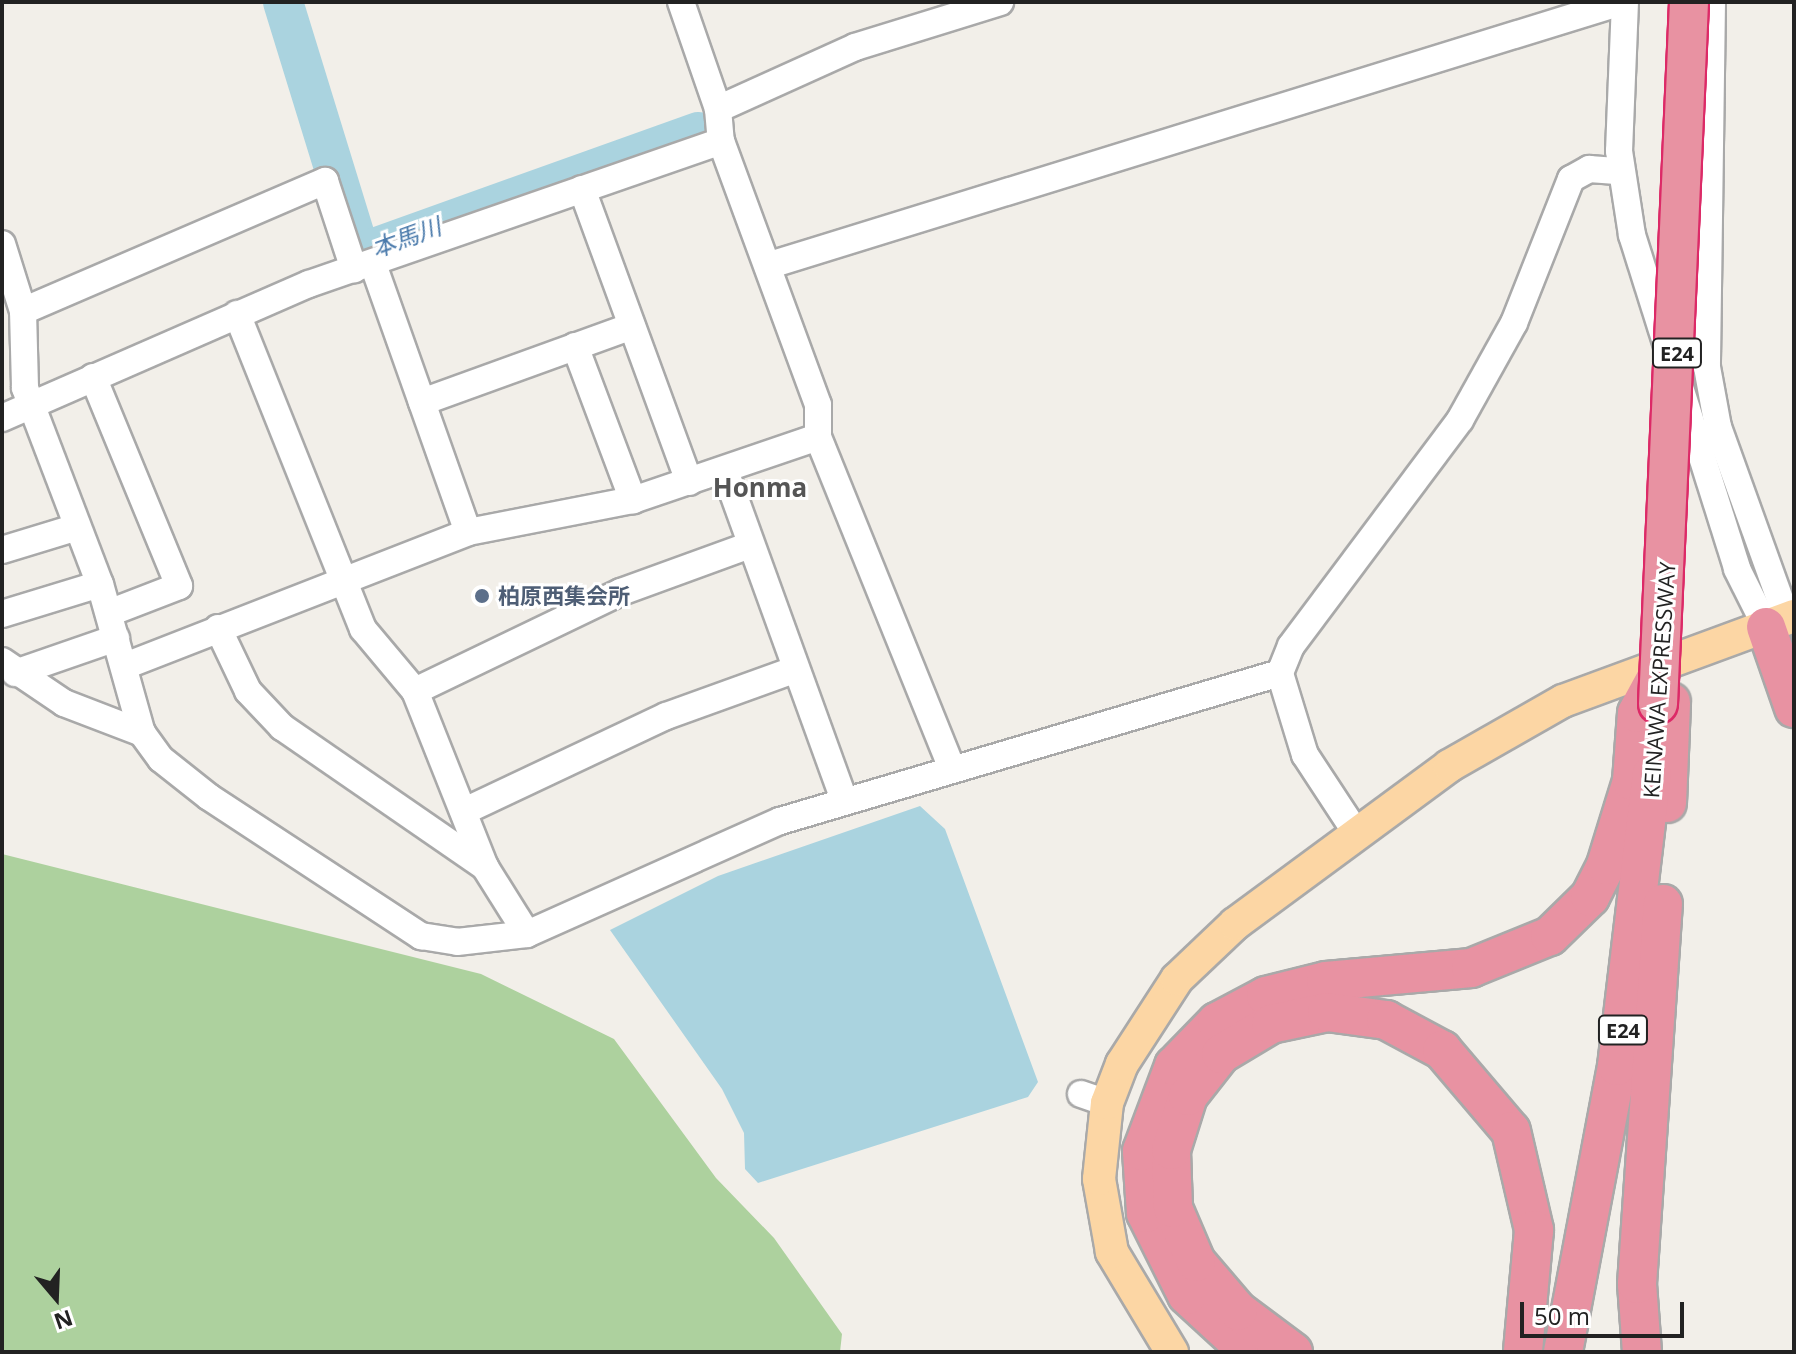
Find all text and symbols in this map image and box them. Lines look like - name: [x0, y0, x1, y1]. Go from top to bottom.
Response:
- water label: 本馬川: [367, 211, 445, 263]
- road number: E24: [1651, 337, 1703, 369]
- district label: Honma: [713, 472, 807, 504]
- street label: KEINAWA EXPRESSWAY: [1638, 561, 1680, 799]
- place label: 柏原西集会所: [498, 583, 630, 609]
- marker: 柏原西集会所: [473, 587, 491, 605]
- road number: E24: [1597, 1014, 1649, 1046]
- north arrow: [16, 1258, 96, 1338]
- scale bar: [1524, 1286, 1688, 1336]
- text: 50 m: [1534, 1299, 1590, 1332]
- text: N: [50, 1304, 77, 1338]

